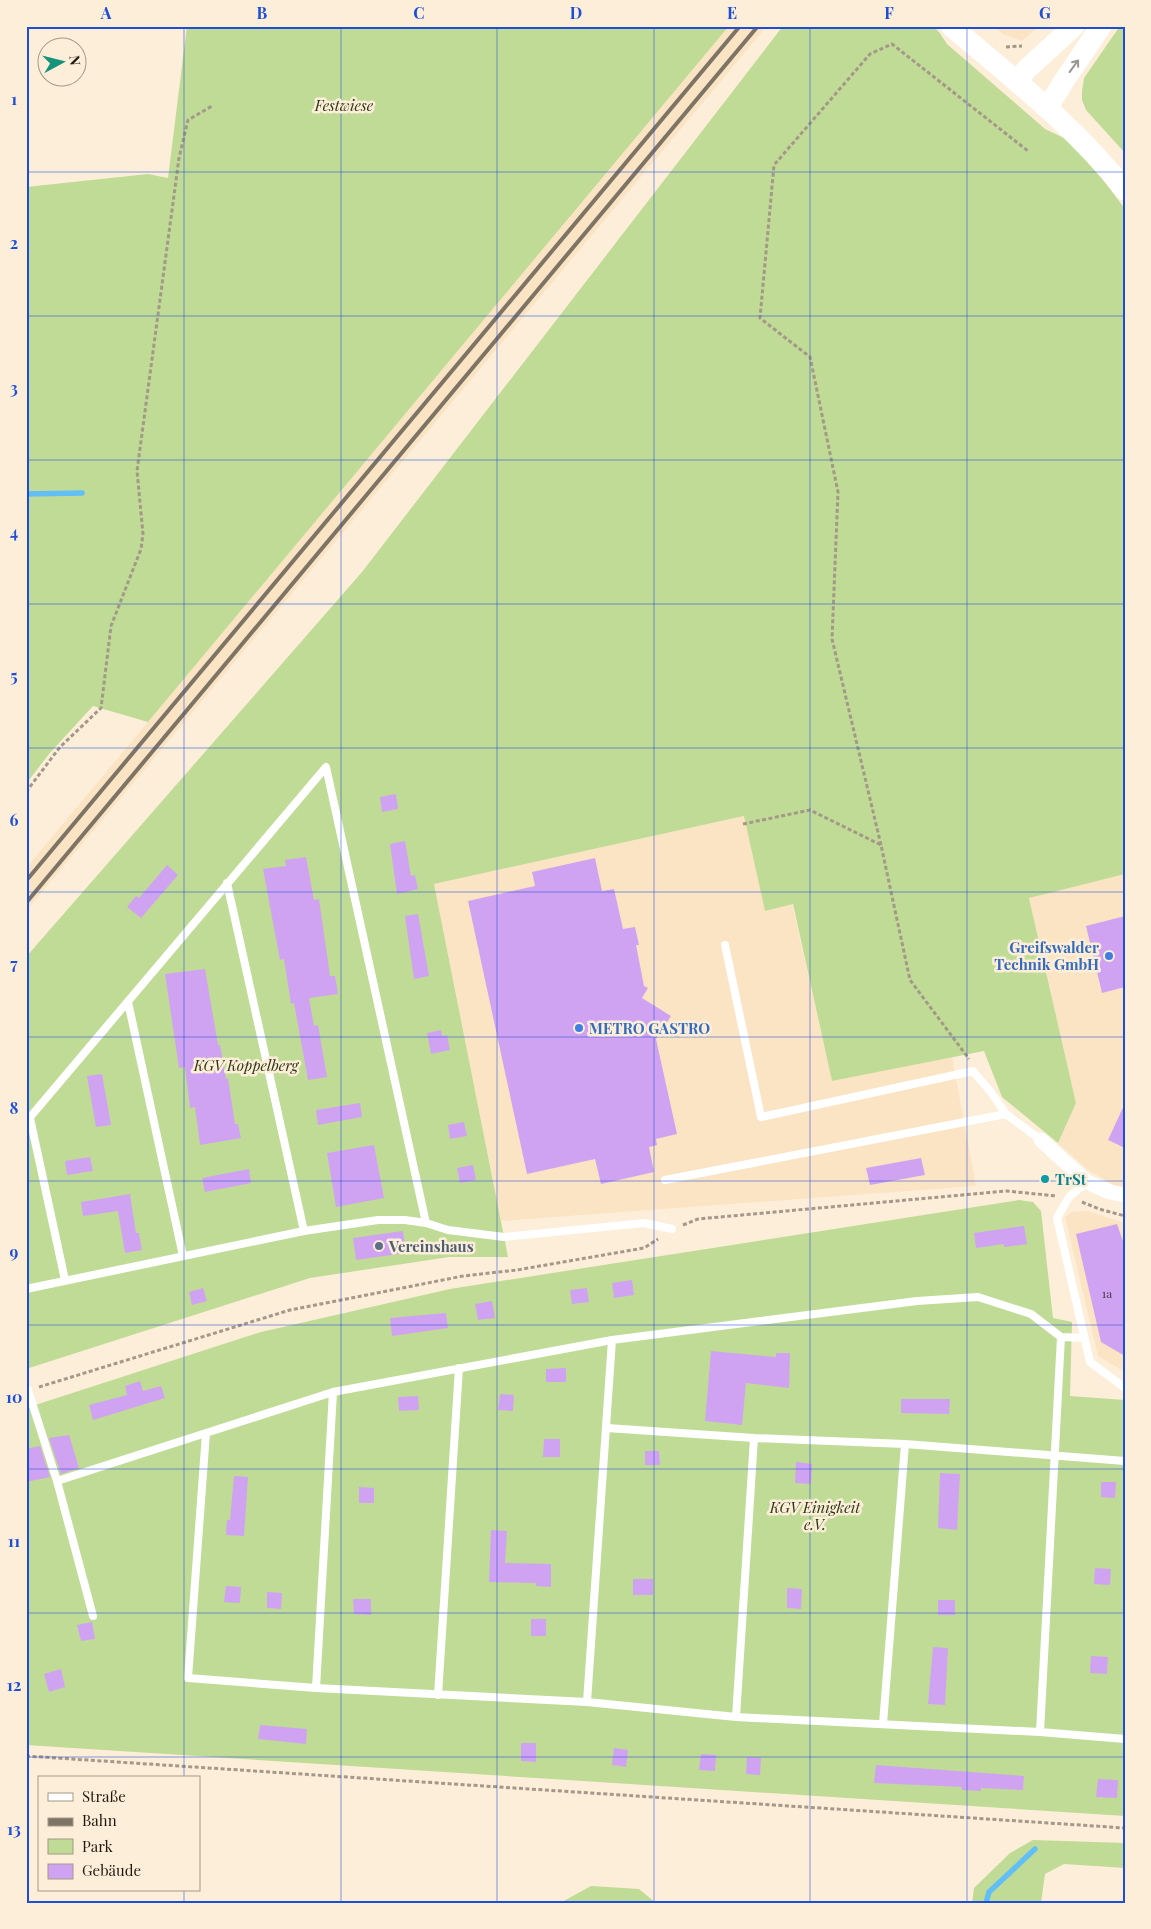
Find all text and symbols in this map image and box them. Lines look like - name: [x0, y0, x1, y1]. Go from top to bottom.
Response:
- text: A: [100, 2, 112, 23]
- text: B: [257, 2, 268, 23]
- text: C: [413, 2, 425, 23]
- text: D: [570, 2, 582, 23]
- text: E: [727, 2, 737, 23]
- text: F: [884, 2, 894, 23]
- text: G: [1039, 2, 1051, 23]
- north arrow: [38, 38, 88, 88]
- text: N: [65, 54, 85, 67]
- one-way arrow: [1069, 60, 1079, 74]
- text: 1: [11, 88, 17, 109]
- park label: Festwiese: [314, 95, 374, 115]
- text: 2: [10, 232, 18, 253]
- text: 3: [10, 377, 18, 398]
- text: 4: [10, 521, 18, 542]
- text: 5: [10, 665, 18, 686]
- text: 6: [10, 809, 19, 830]
- place label: Greifswalder Technik GmbH: [994, 937, 1099, 974]
- marker: Greifswalder Technik GmbH: [1103, 950, 1115, 962]
- text: 7: [10, 953, 18, 974]
- place label: METRO GASTRO: [589, 1018, 710, 1038]
- marker: METRO GASTRO: [573, 1022, 585, 1034]
- park label: KGV Koppelberg: [193, 1055, 300, 1075]
- text: 8: [10, 1097, 19, 1118]
- place label: TrSt: [1055, 1169, 1087, 1189]
- marker: TrSt: [1039, 1173, 1051, 1185]
- place label: Vereinshaus: [388, 1236, 474, 1256]
- marker: Vereinshaus: [373, 1240, 385, 1252]
- text: 9: [10, 1241, 19, 1262]
- house number: 1a: [1102, 1285, 1112, 1301]
- text: 10: [6, 1386, 22, 1407]
- park label: KGV Einigkeit e.V.: [769, 1497, 861, 1534]
- text: 11: [8, 1530, 20, 1551]
- text: 12: [7, 1674, 21, 1695]
- legend: [38, 1776, 200, 1892]
- text: Straße: [82, 1786, 126, 1806]
- text: Bahn: [82, 1810, 117, 1830]
- text: 13: [7, 1818, 21, 1839]
- text: Park: [82, 1836, 114, 1856]
- text: Gebäude: [82, 1860, 141, 1880]

